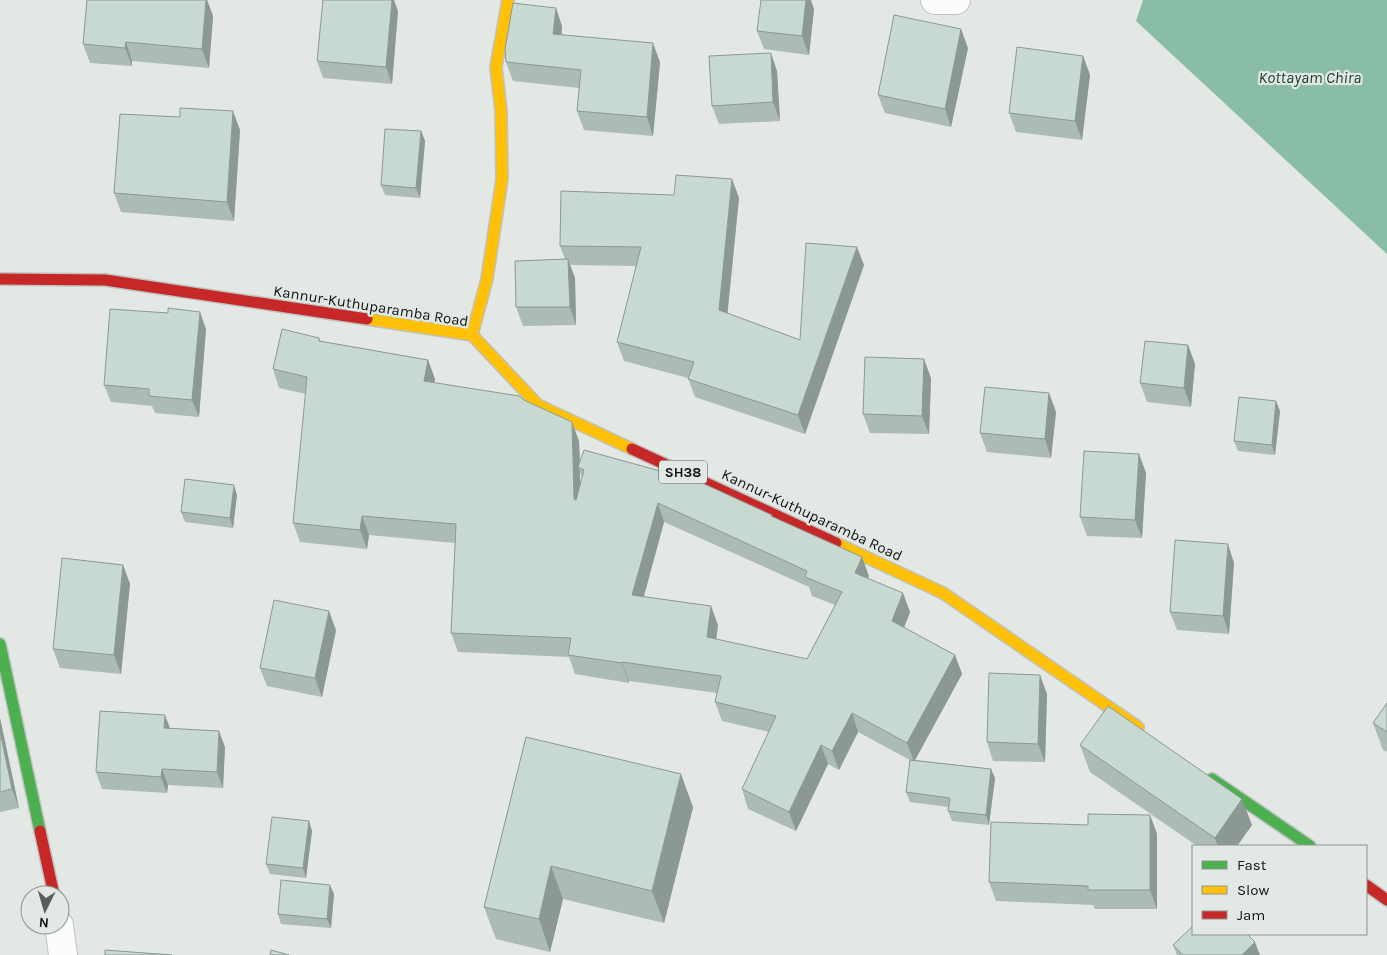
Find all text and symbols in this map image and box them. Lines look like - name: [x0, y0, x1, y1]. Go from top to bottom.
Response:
- water label: Kottayam Chira: [1259, 68, 1361, 87]
- street label: Kannur-Kuthuparamba Road: [272, 282, 470, 330]
- road number: SH38: [659, 461, 707, 484]
- street label: Kannur-Kuthuparamba Road: [719, 465, 905, 565]
- legend: [1192, 845, 1367, 935]
- text: Fast: [1237, 856, 1267, 874]
- text: Slow: [1237, 881, 1269, 899]
- north arrow: [20, 885, 70, 935]
- text: Jam: [1237, 906, 1265, 924]
- text: N: [38, 914, 50, 931]

